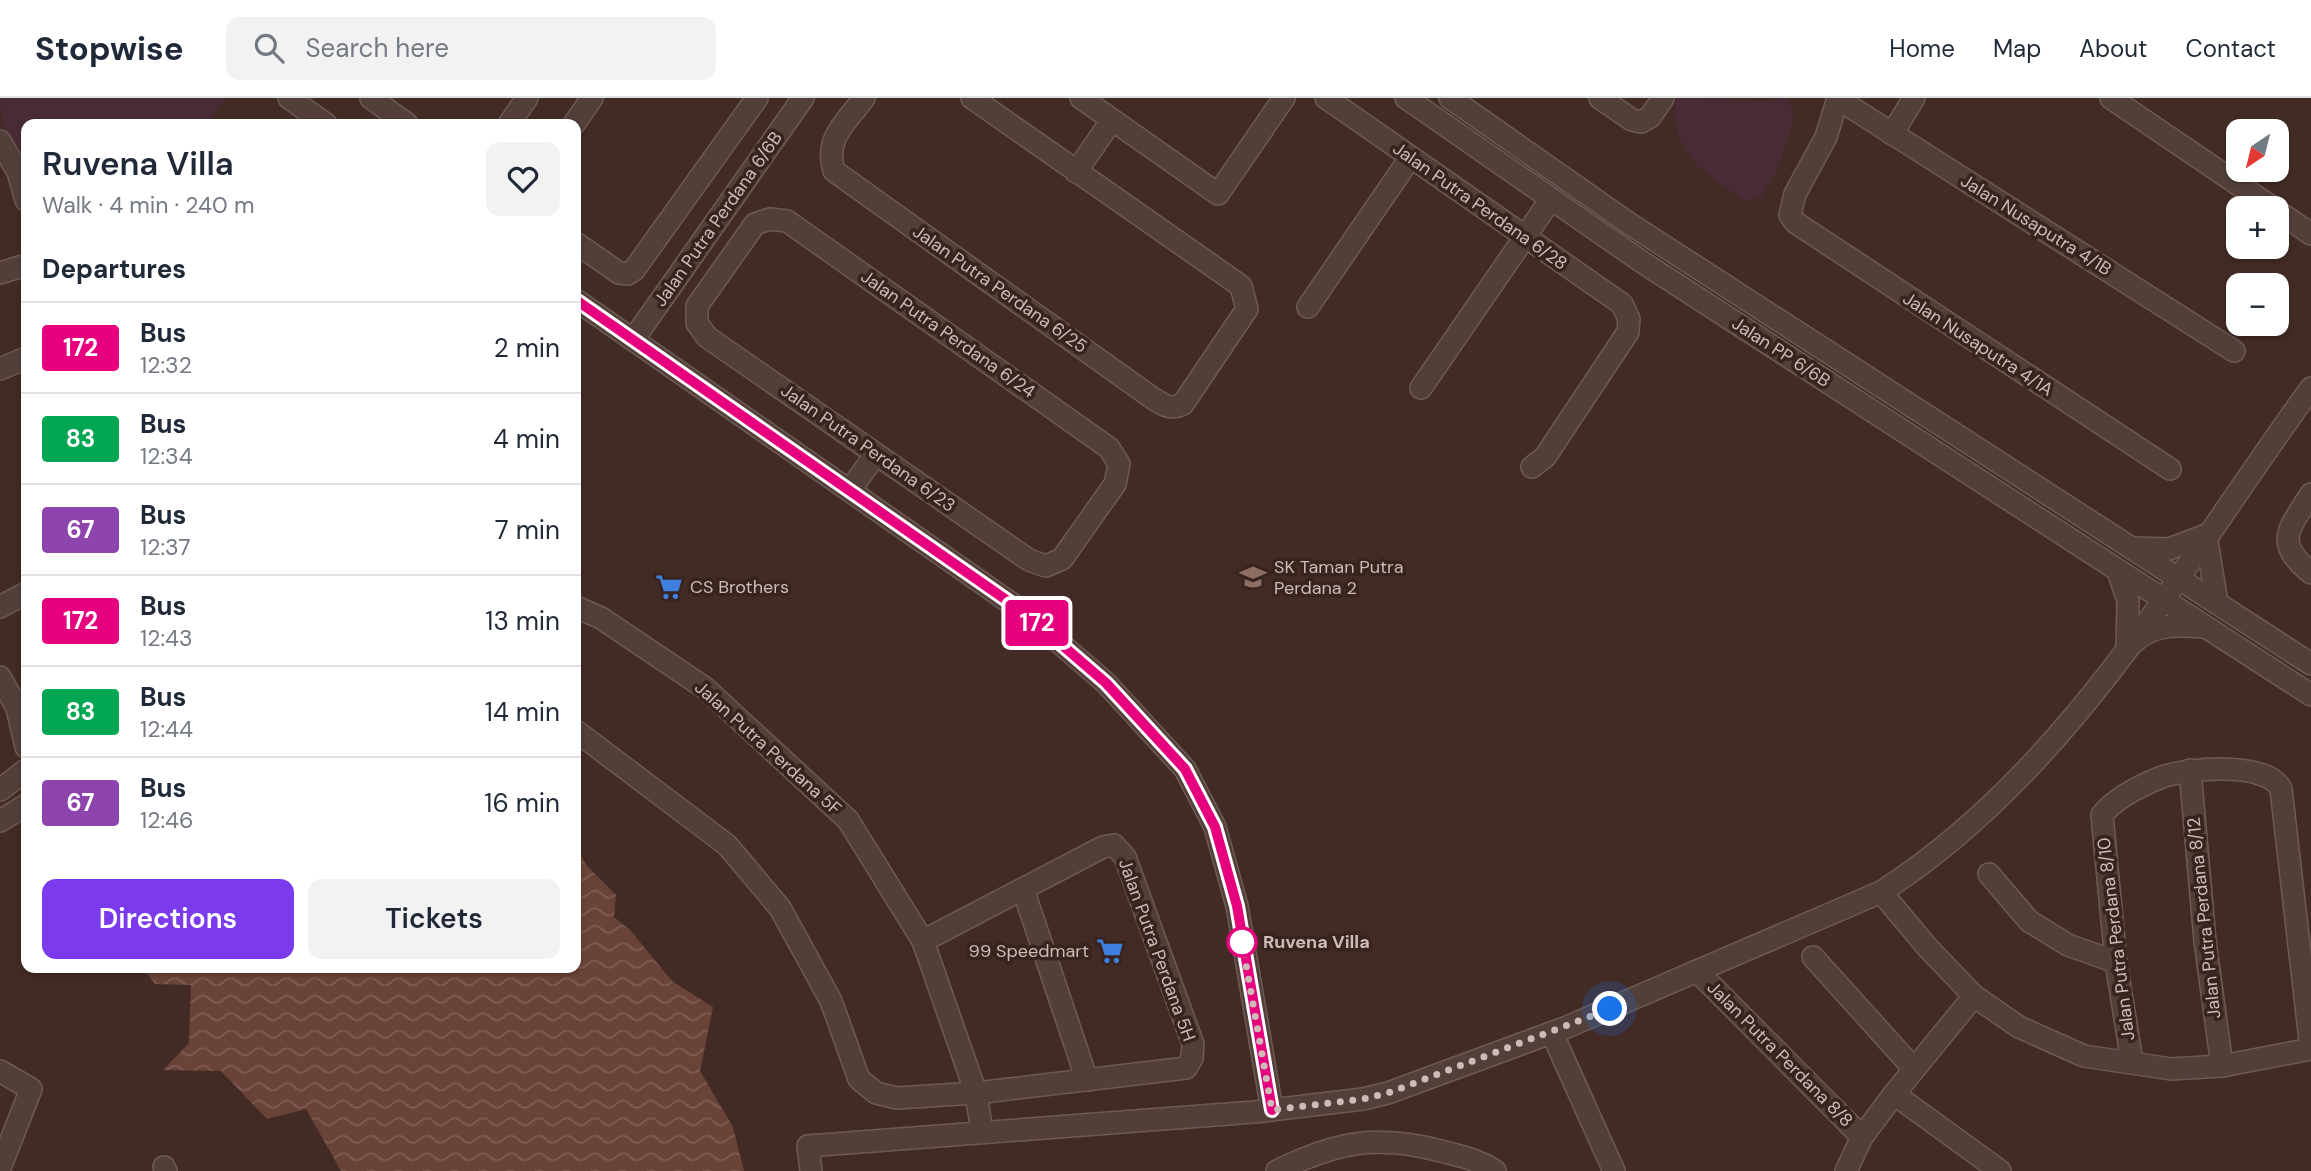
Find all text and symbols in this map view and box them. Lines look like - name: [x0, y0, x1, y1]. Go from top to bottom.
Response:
- search box: [226, 17, 716, 80]
- text: Stopwise: [35, 27, 184, 70]
- icon: search: [250, 29, 288, 67]
- text: Search here: [306, 31, 449, 65]
- text: Home: [1889, 33, 1955, 64]
- text: Map: [1993, 33, 2041, 64]
- text: About: [2079, 33, 2148, 64]
- text: Contact: [2186, 33, 2276, 64]
- north arrow: [2226, 119, 2289, 182]
- map controls: [2226, 119, 2289, 336]
- street label: Jalan Putra Perdana 6/6B: [648, 127, 788, 311]
- street label: Jalan Putra Perdana 6/28: [1388, 137, 1572, 275]
- text: Ruvena Villa: [42, 142, 234, 185]
- button: heart: [486, 142, 560, 216]
- street label: Jalan Nusaputra 4/1B: [1956, 169, 2116, 281]
- text: Walk · 4 min · 240 m: [42, 190, 254, 220]
- button: +: [2226, 196, 2289, 259]
- street label: Jalan Putra Perdana 6/25: [908, 219, 1092, 359]
- text: Departures: [42, 252, 186, 286]
- street label: Jalan Putra Perdana 6/24: [856, 265, 1040, 403]
- button: −: [2226, 273, 2289, 336]
- street label: Jalan Nusaputra 4/1A: [1898, 286, 2058, 402]
- street label: Jalan PP 6/6B: [1727, 311, 1835, 393]
- text: Bus: [140, 316, 186, 350]
- text: 2 min: [494, 331, 560, 365]
- text: 172: [63, 332, 98, 363]
- text: 12:32: [140, 350, 192, 380]
- street label: Jalan Putra Perdana 6/23: [776, 379, 960, 517]
- text: Bus: [140, 407, 186, 441]
- text: 4 min: [493, 422, 560, 456]
- text: 83: [66, 423, 95, 454]
- text: 12:34: [140, 441, 193, 471]
- text: Bus: [140, 498, 186, 532]
- text: 7 min: [495, 513, 560, 547]
- text: 67: [67, 514, 94, 545]
- text: 12:37: [140, 532, 191, 562]
- place label: SK Taman Putra Perdana 2: [1274, 555, 1404, 600]
- school or university icon: SK Taman Putra Perdana 2: [1238, 562, 1268, 592]
- supermarket icon: CS Brothers: [654, 572, 684, 602]
- place label: CS Brothers: [690, 575, 789, 599]
- text: Bus: [140, 589, 186, 623]
- line badge: 172: [997, 600, 1077, 646]
- text: 13 min: [485, 604, 560, 638]
- text: 172: [63, 605, 98, 636]
- text: 172: [1019, 607, 1055, 638]
- text: 12:43: [140, 623, 193, 653]
- street label: Jalan Putra Perdana 5F: [689, 676, 847, 821]
- text: Bus: [140, 680, 186, 714]
- text: 14 min: [485, 695, 560, 729]
- text: 83: [66, 696, 95, 727]
- text: 12:44: [140, 714, 193, 744]
- text: Bus: [140, 771, 186, 805]
- text: 16 min: [484, 786, 560, 820]
- text: 67: [67, 787, 94, 818]
- text: 12:46: [140, 805, 193, 835]
- street label: Jalan Putra Perdana 8/12: [2181, 816, 2227, 1020]
- street label: Jalan Putra Perdana 8/10: [2092, 836, 2140, 1042]
- street label: Jalan Putra Perdana 5H: [1113, 855, 1201, 1045]
- button: Directions: [42, 879, 294, 959]
- button: Tickets: [308, 879, 560, 959]
- marker: Ruvena Villa: [1227, 927, 1257, 957]
- place label: Ruvena Villa: [1263, 930, 1370, 954]
- supermarket icon: 99 Speedmart: [1095, 936, 1125, 966]
- place label: 99 Speedmart: [969, 939, 1089, 963]
- street label: Jalan Putra Perdana 8/8: [1702, 976, 1858, 1132]
- your location: [1592, 991, 1627, 1026]

